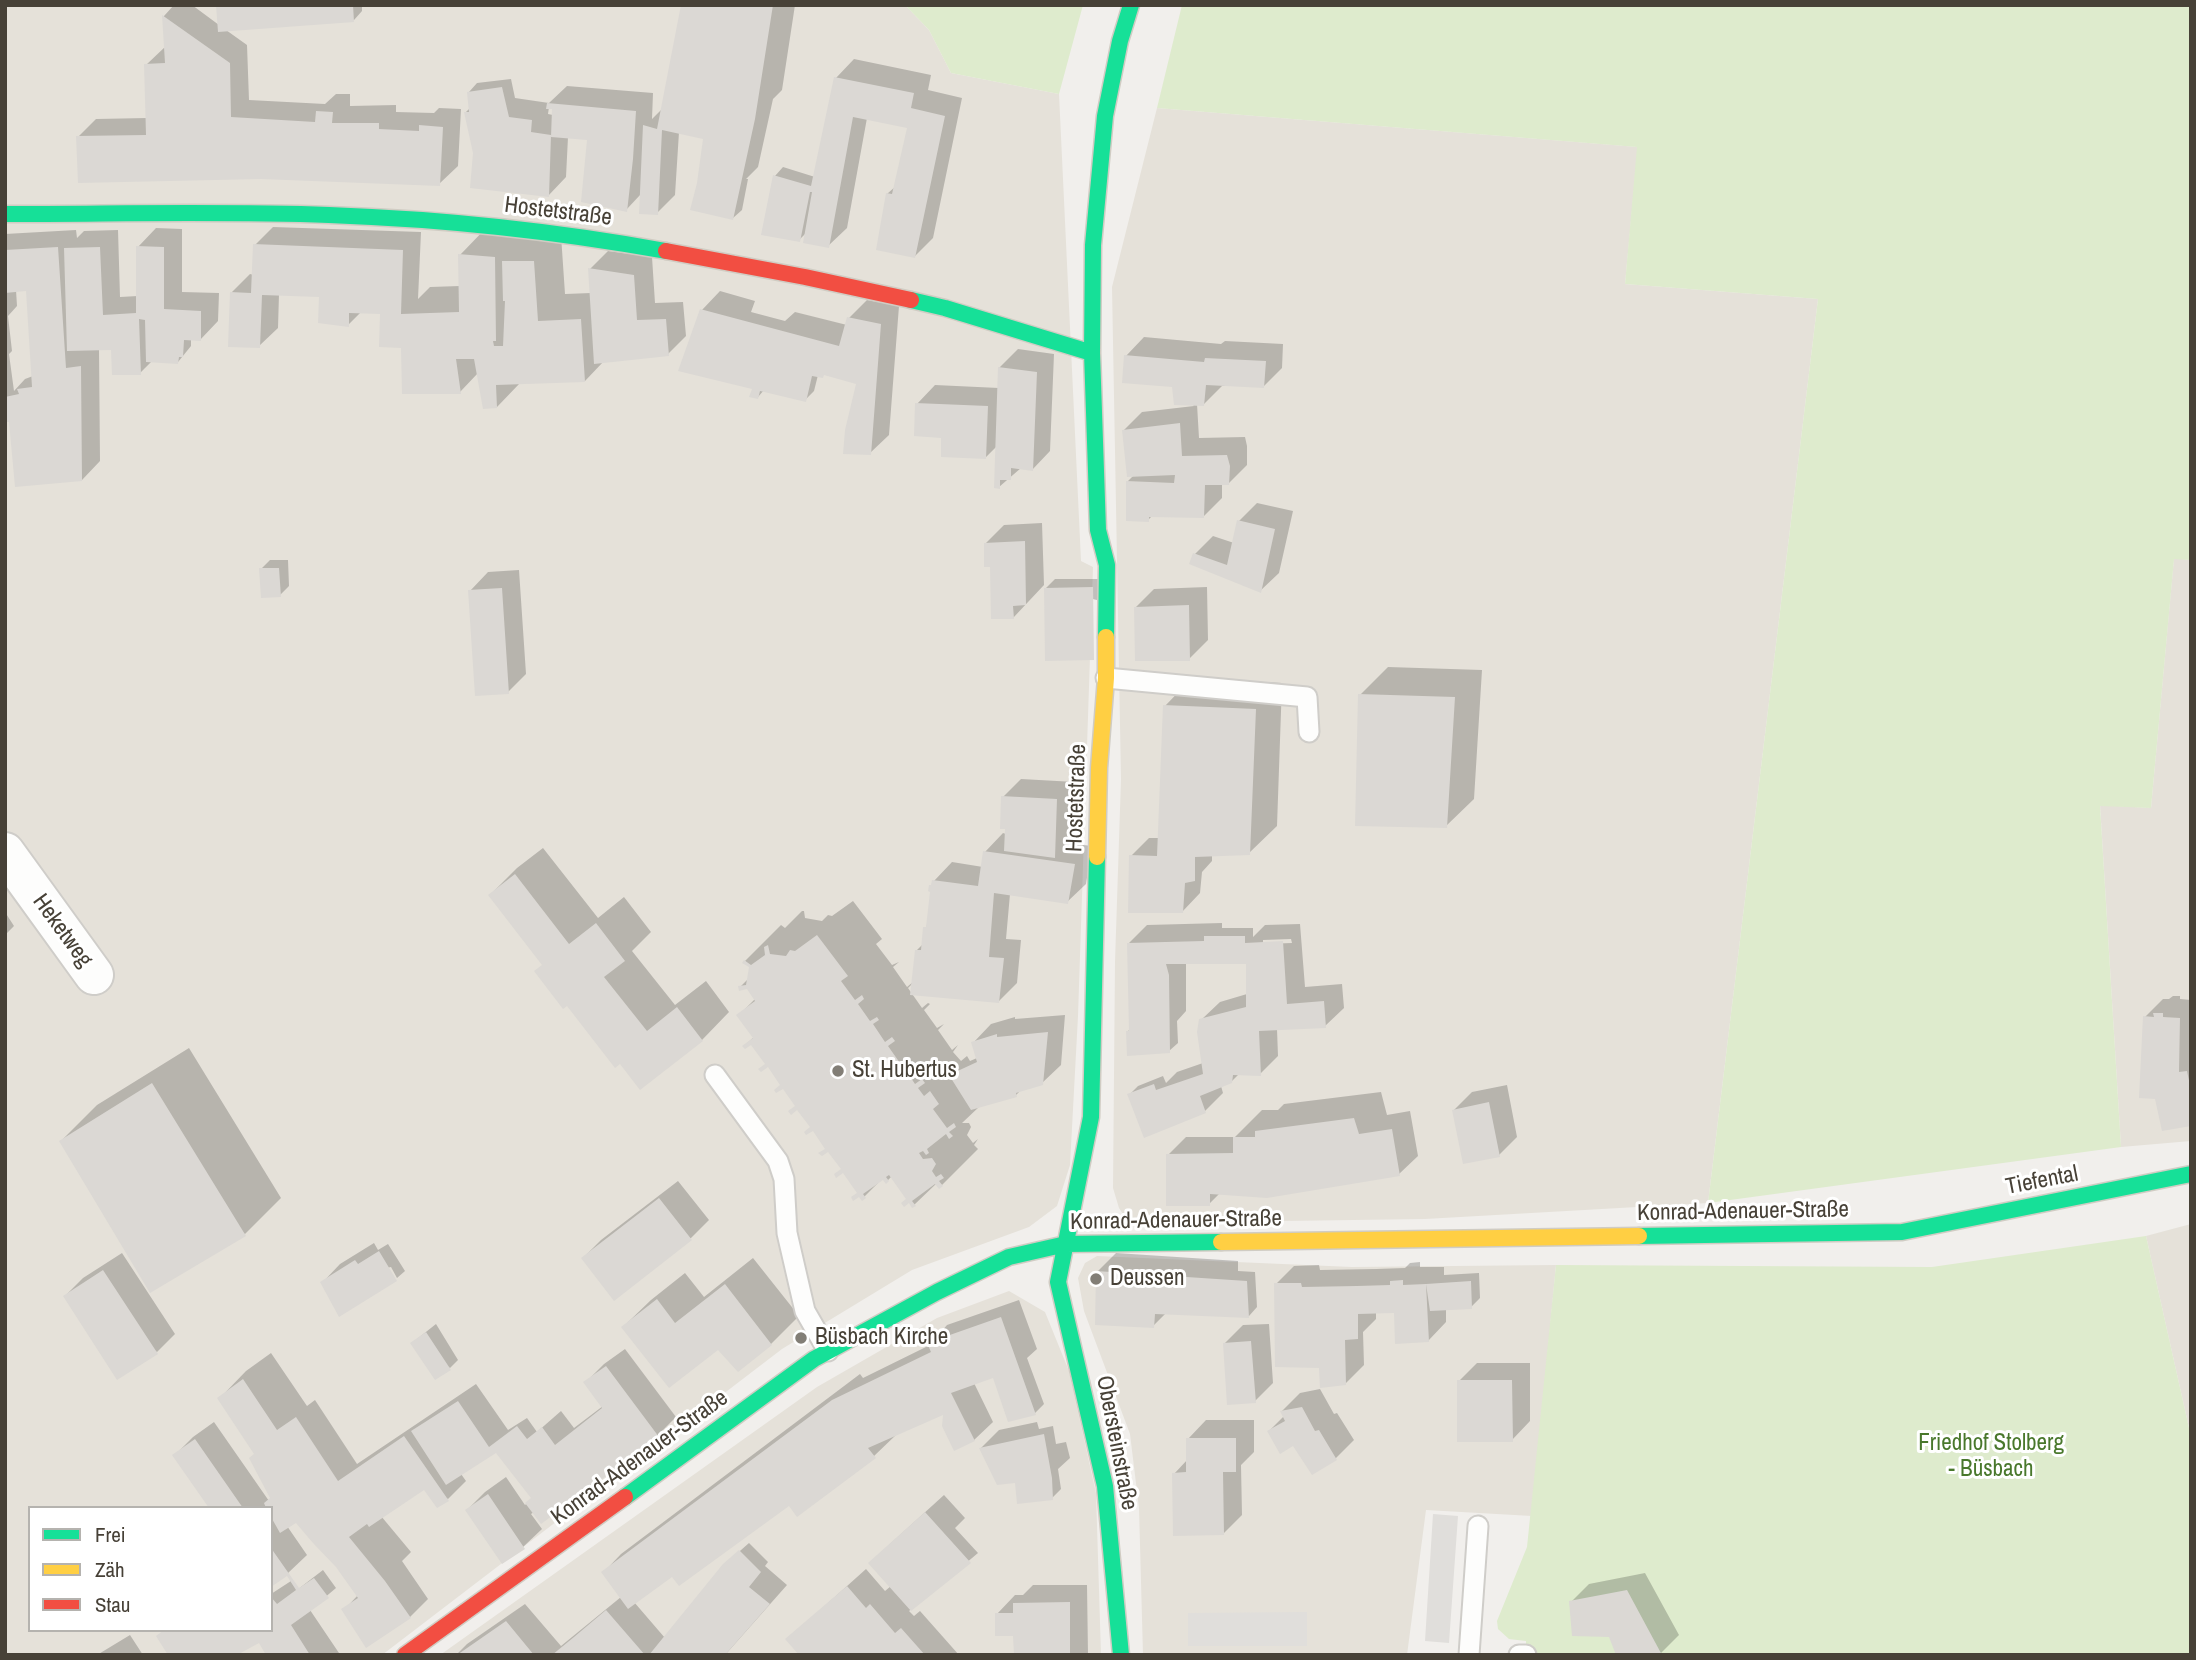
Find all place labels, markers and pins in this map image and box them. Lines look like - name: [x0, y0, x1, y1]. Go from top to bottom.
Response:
- place label: St. Hubertus: [852, 1057, 957, 1085]
- marker: St. Hubertus: [830, 1063, 846, 1079]
- place label: Deussen: [1110, 1265, 1184, 1293]
- marker: Deussen: [1088, 1271, 1104, 1287]
- place label: Büsbach Kirche: [815, 1324, 948, 1352]
- marker: Büsbach Kirche: [793, 1330, 809, 1346]

